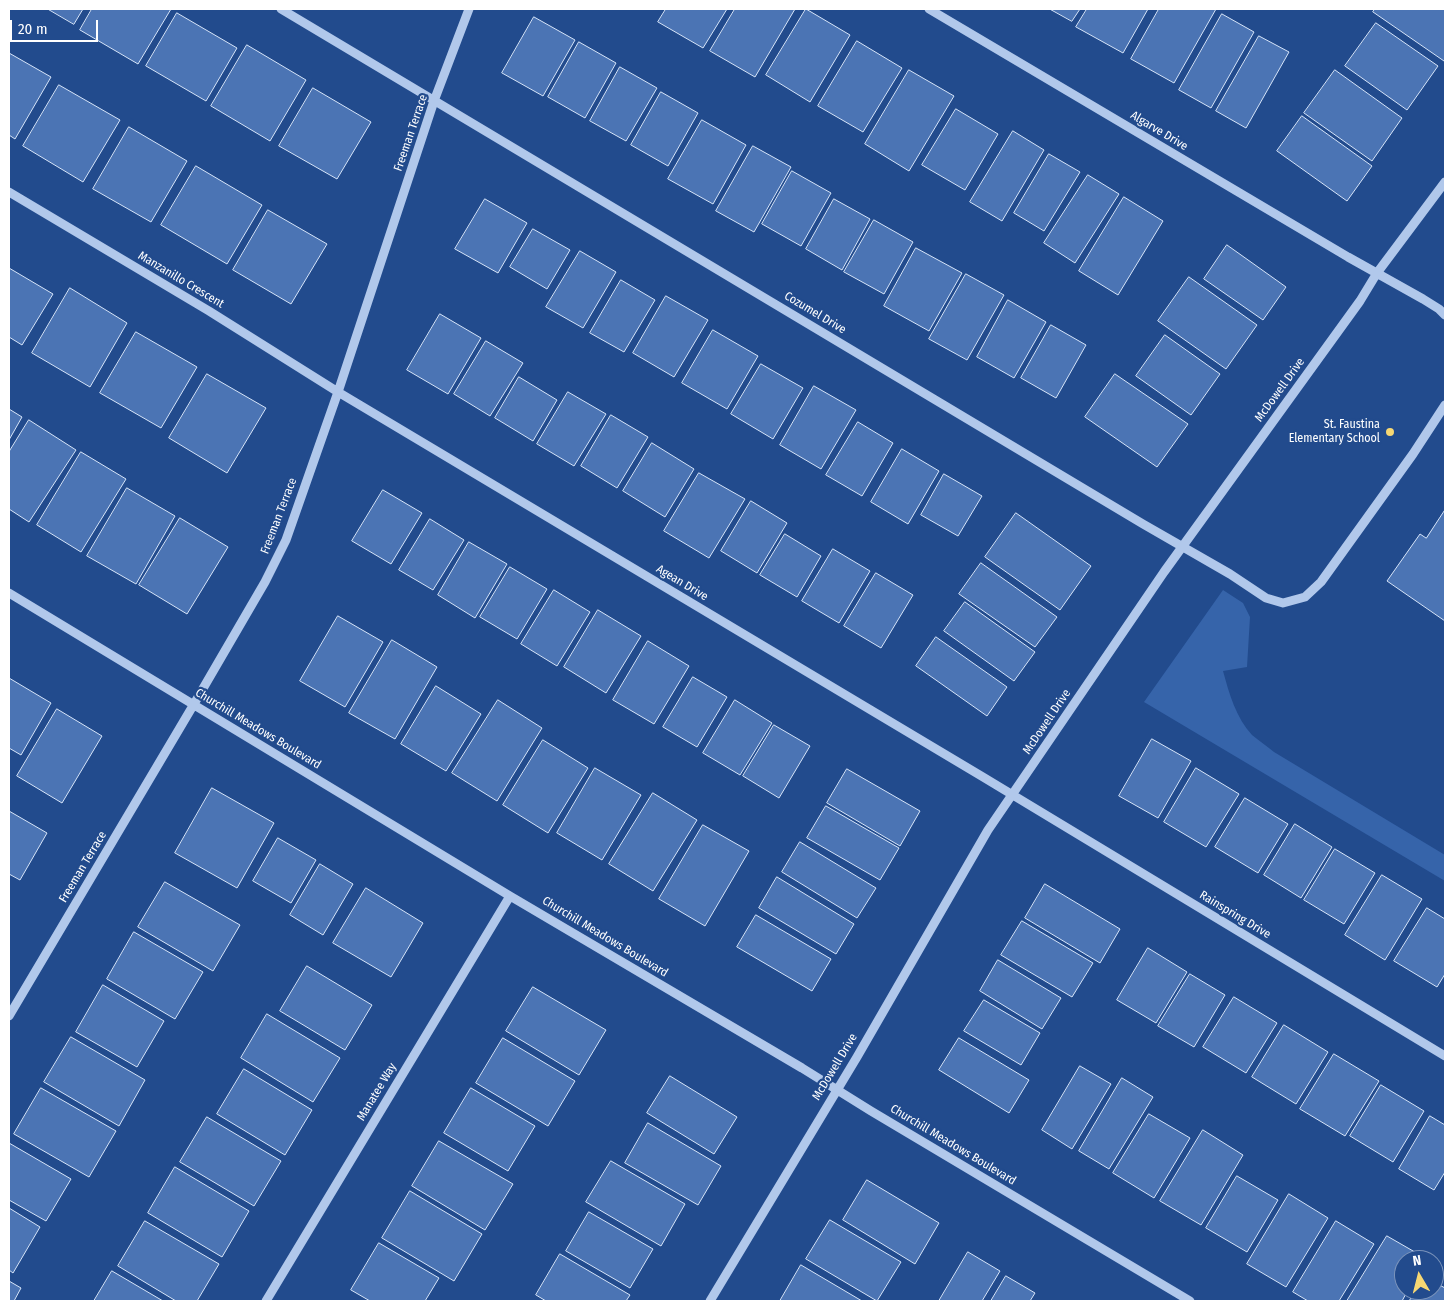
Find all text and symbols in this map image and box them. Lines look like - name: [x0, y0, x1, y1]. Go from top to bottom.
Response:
- scale bar: [12, 10, 100, 42]
- text: 20 m: [18, 20, 48, 38]
- street label: Freeman Terrace: [391, 93, 431, 173]
- street label: Algarve Drive: [1128, 108, 1190, 154]
- street label: Manzanillo Crescent: [135, 249, 227, 311]
- street label: Cozumel Drive: [781, 289, 849, 337]
- street label: McDowell Drive: [1252, 355, 1308, 425]
- place label: St. Faustina Elementary School: [1289, 418, 1380, 446]
- marker: St. Faustina Elementary School: [1384, 426, 1396, 438]
- street label: Freeman Terrace: [258, 476, 300, 556]
- street label: Agean Drive: [653, 562, 711, 604]
- street label: Churchill Meadows Boulevard: [192, 686, 324, 772]
- street label: McDowell Drive: [1020, 687, 1074, 757]
- street label: Freeman Terrace: [56, 829, 110, 905]
- street label: Rainspring Drive: [1197, 888, 1273, 942]
- street label: Churchill Meadows Boulevard: [539, 894, 671, 980]
- street label: McDowell Drive: [809, 1031, 861, 1103]
- street label: Manatee Way: [354, 1061, 400, 1123]
- street label: Churchill Meadows Boulevard: [887, 1102, 1019, 1188]
- north arrow: [1394, 1250, 1444, 1300]
- text: N: [1412, 1252, 1422, 1270]

